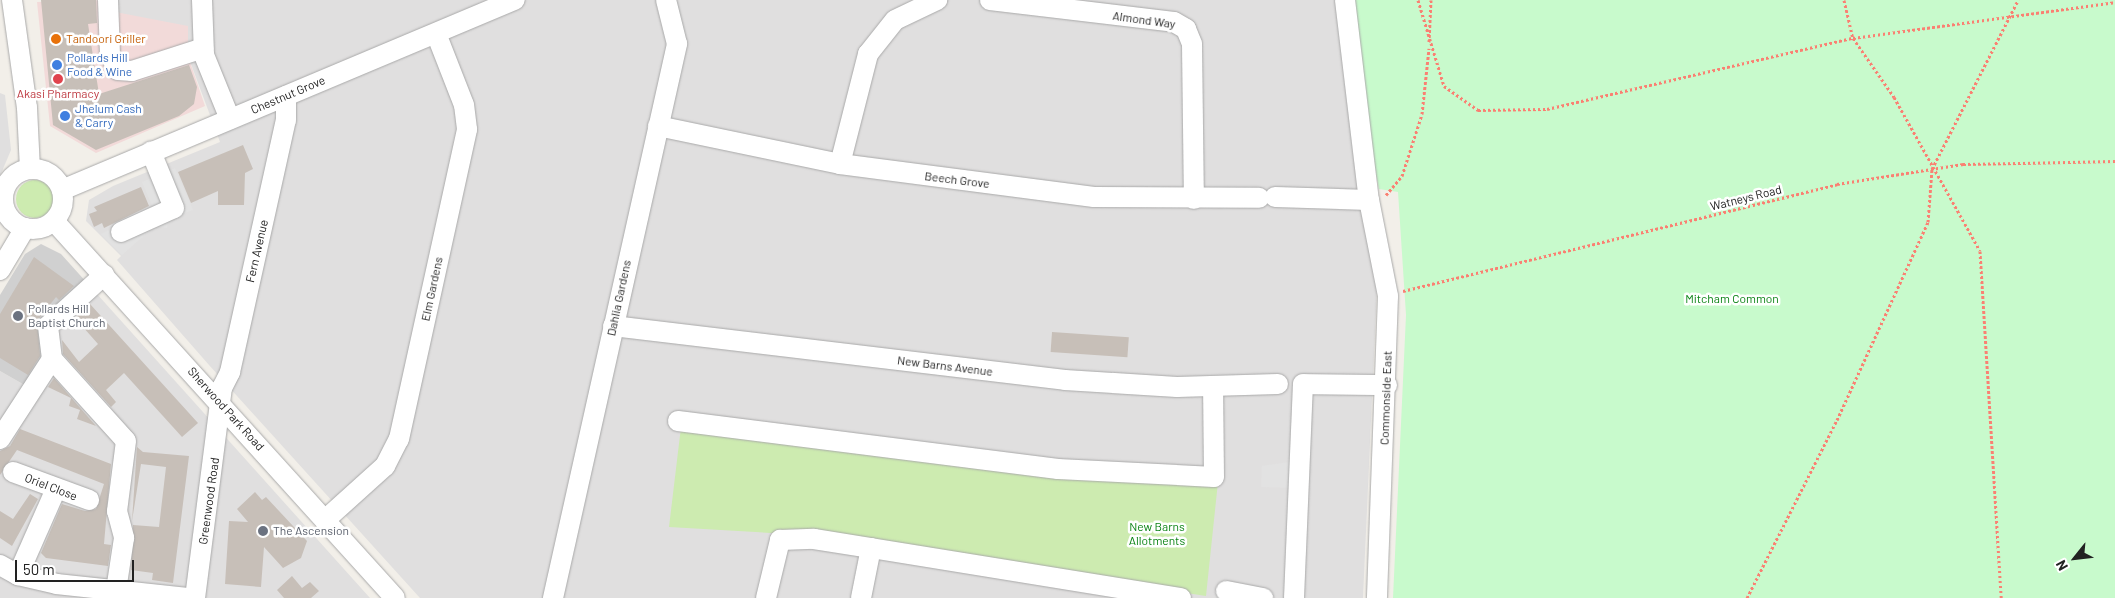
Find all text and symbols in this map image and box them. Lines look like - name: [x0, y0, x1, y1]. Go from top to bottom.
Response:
- street label: Almond Way: [1112, 8, 1176, 32]
- place label: Tandoori Griller: [66, 32, 146, 46]
- marker: Tandoori Griller: [50, 33, 62, 45]
- place label: Pollards Hill Food & Wine: [67, 51, 132, 79]
- marker: Pollards Hill Food & Wine: [51, 59, 63, 71]
- marker: Akasi Pharmacy: [52, 73, 64, 85]
- street label: Chestnut Grove: [249, 73, 327, 117]
- place label: Akasi Pharmacy: [17, 87, 99, 101]
- place label: Jhelum Cash & Carry: [75, 102, 142, 130]
- marker: Jhelum Cash & Carry: [59, 110, 71, 122]
- street label: Beech Grove: [924, 169, 990, 191]
- street label: Watneys Road: [1709, 182, 1783, 214]
- street label: Fern Avenue: [243, 218, 271, 284]
- street label: Elm Gardens: [418, 256, 446, 322]
- street label: Dahlia Gardens: [604, 259, 634, 337]
- park label: Mitcham Common: [1685, 292, 1779, 306]
- place label: Pollards Hill Baptist Church: [28, 302, 105, 330]
- marker: Pollards Hill Baptist Church: [12, 310, 24, 322]
- street label: Commonside East: [1377, 351, 1395, 445]
- street label: New Barns Avenue: [896, 353, 994, 379]
- street label: Sherwood Park Road: [185, 364, 267, 454]
- street label: Greenwood Road: [196, 457, 222, 545]
- street label: Oriel Close: [23, 470, 79, 504]
- park label: New Barns Allotments: [1129, 520, 1185, 548]
- place label: The Ascension: [273, 524, 349, 538]
- marker: The Ascension: [257, 525, 269, 537]
- north arrow: [2050, 533, 2100, 583]
- scale bar: [18, 550, 136, 582]
- text: N: [2052, 557, 2071, 574]
- text: 50 m: [23, 560, 55, 578]

